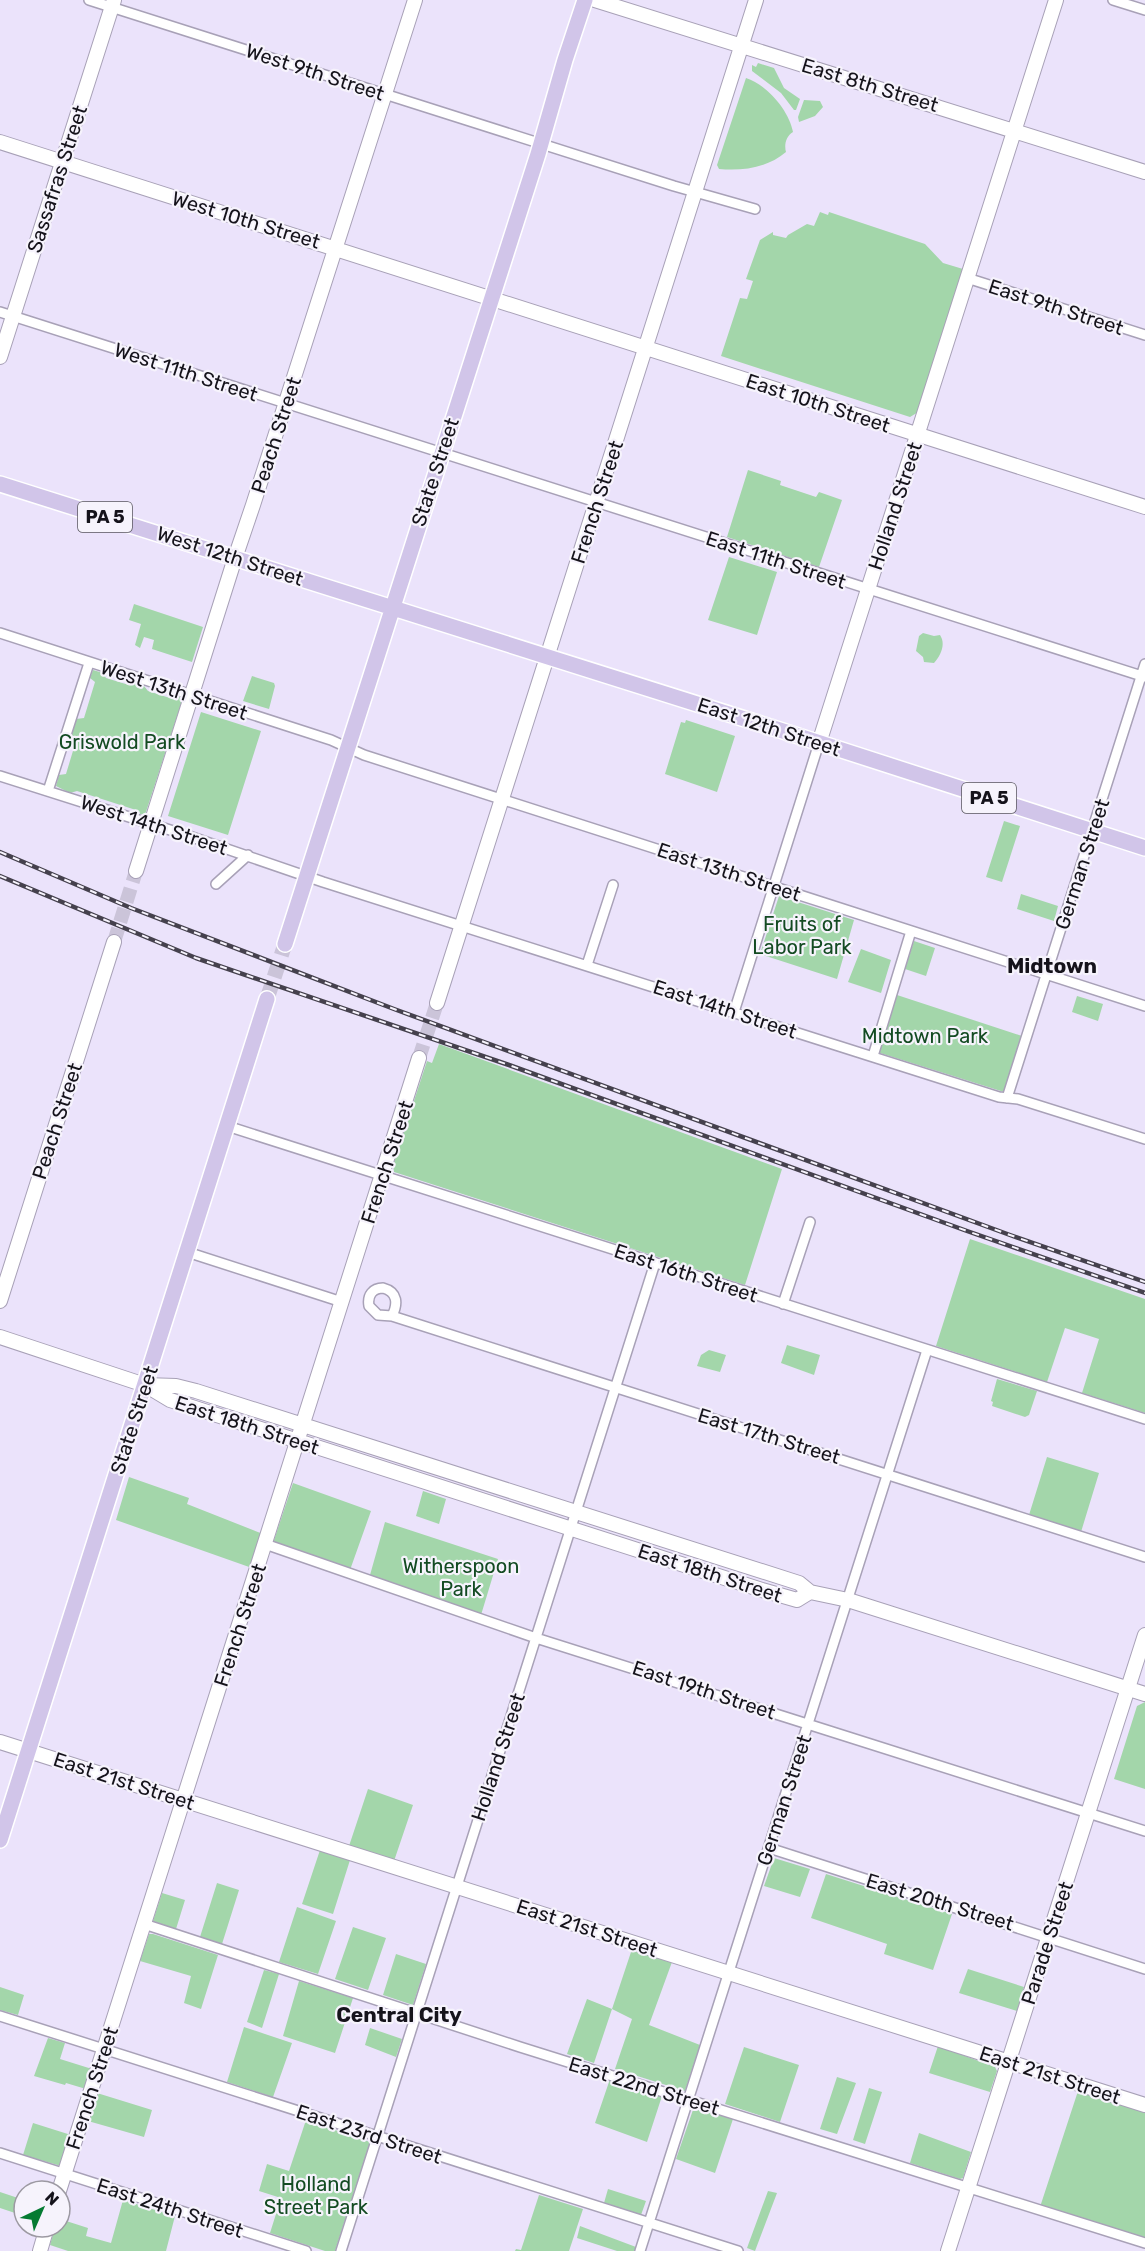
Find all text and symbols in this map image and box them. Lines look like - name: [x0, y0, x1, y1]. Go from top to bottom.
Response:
- street label: West 9th Street: [243, 38, 387, 106]
- street label: East 8th Street: [799, 53, 941, 117]
- street label: Sassafras Street: [22, 102, 92, 256]
- street label: West 10th Street: [169, 186, 323, 254]
- street label: East 9th Street: [985, 274, 1127, 340]
- street label: West 11th Street: [111, 337, 261, 407]
- street label: East 10th Street: [743, 368, 893, 438]
- street label: Peach Street: [246, 374, 306, 496]
- street label: State Street: [406, 414, 464, 529]
- street label: French Street: [566, 437, 628, 567]
- street label: Holland Street: [863, 439, 927, 573]
- road number: PA 5: [78, 502, 132, 532]
- street label: West 12th Street: [154, 521, 307, 591]
- street label: East 11th Street: [703, 526, 849, 594]
- street label: West 13th Street: [98, 655, 251, 725]
- street label: East 12th Street: [694, 693, 844, 762]
- park label: Griswold Park: [59, 730, 186, 754]
- road number: PA 5: [962, 783, 1016, 813]
- street label: West 14th Street: [77, 790, 231, 860]
- street label: German Street: [1050, 795, 1114, 932]
- street label: East 13th Street: [654, 838, 804, 907]
- park label: Fruits of Labor Park: [752, 912, 852, 959]
- district label: Midtown: [1007, 953, 1097, 978]
- street label: East 14th Street: [650, 974, 800, 1044]
- park label: Midtown Park: [862, 1024, 989, 1048]
- street label: Peach Street: [27, 1060, 87, 1182]
- street label: French Street: [356, 1097, 418, 1227]
- street label: East 16th Street: [611, 1239, 761, 1308]
- street label: State Street: [105, 1362, 163, 1477]
- street label: East 18th Street: [172, 1390, 322, 1460]
- street label: East 17th Street: [695, 1403, 843, 1469]
- street label: East 18th Street: [635, 1538, 785, 1608]
- park label: Witherspoon Park: [403, 1554, 519, 1601]
- street label: French Street: [209, 1560, 271, 1690]
- street label: East 19th Street: [629, 1656, 779, 1725]
- street label: Holland Street: [466, 1690, 530, 1824]
- street label: German Street: [752, 1731, 816, 1868]
- street label: East 21st Street: [50, 1747, 198, 1815]
- street label: East 20th Street: [863, 1868, 1017, 1936]
- street label: Parade Street: [1016, 1878, 1078, 2008]
- street label: East 21st Street: [513, 1894, 661, 1962]
- district label: Central City: [336, 2002, 462, 2027]
- street label: French Street: [61, 2023, 123, 2153]
- street label: East 21st Street: [976, 2041, 1124, 2109]
- street label: East 22nd Street: [566, 2052, 722, 2120]
- street label: East 23rd Street: [293, 2099, 445, 2169]
- park label: Holland Street Park: [264, 2172, 369, 2219]
- street label: East 24th Street: [94, 2173, 247, 2243]
- north arrow: [12, 2179, 72, 2239]
- text: N: [41, 2188, 63, 2209]

